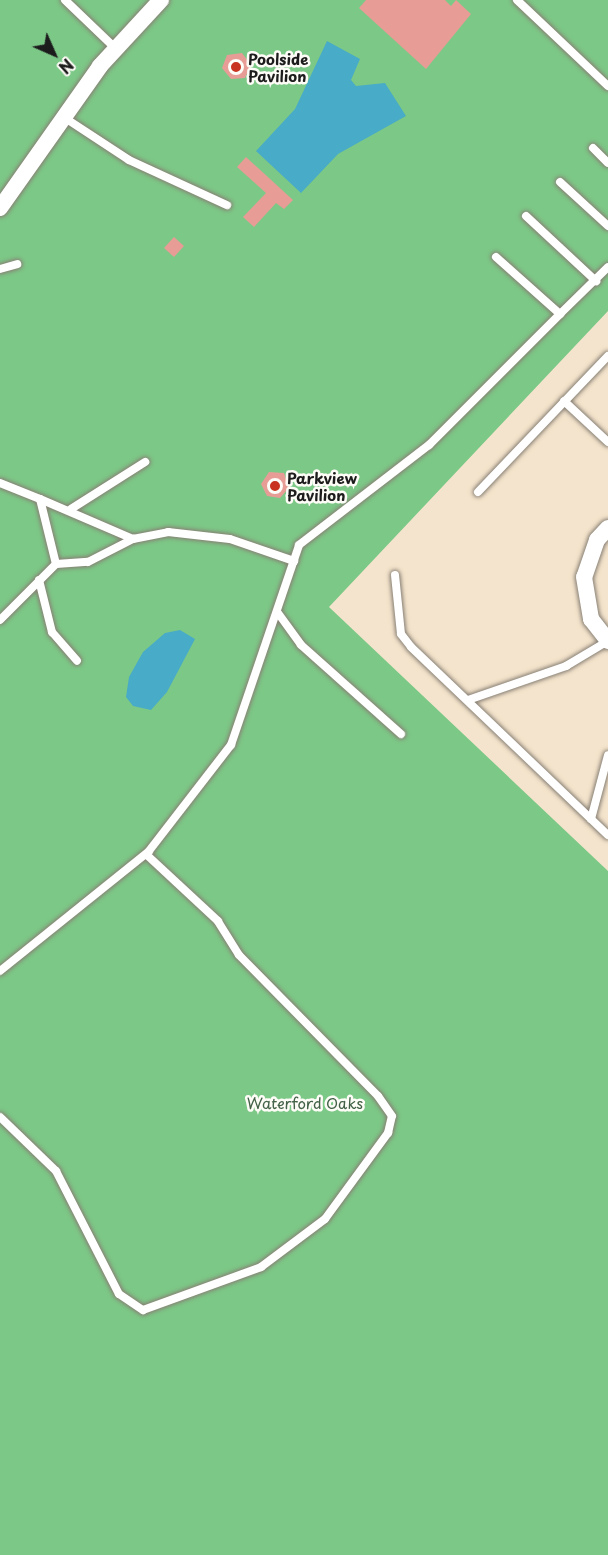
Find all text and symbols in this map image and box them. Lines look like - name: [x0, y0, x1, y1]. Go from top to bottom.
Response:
- north arrow: [24, 24, 84, 84]
- place label: Poolside Pavilion: [248, 49, 308, 84]
- text: N: [54, 54, 80, 80]
- marker: Poolside Pavilion: [229, 60, 243, 74]
- place label: Parkview Pavilion: [287, 468, 357, 503]
- marker: Parkview Pavilion: [268, 479, 282, 493]
- park label: Waterford Oaks: [247, 1094, 363, 1112]

